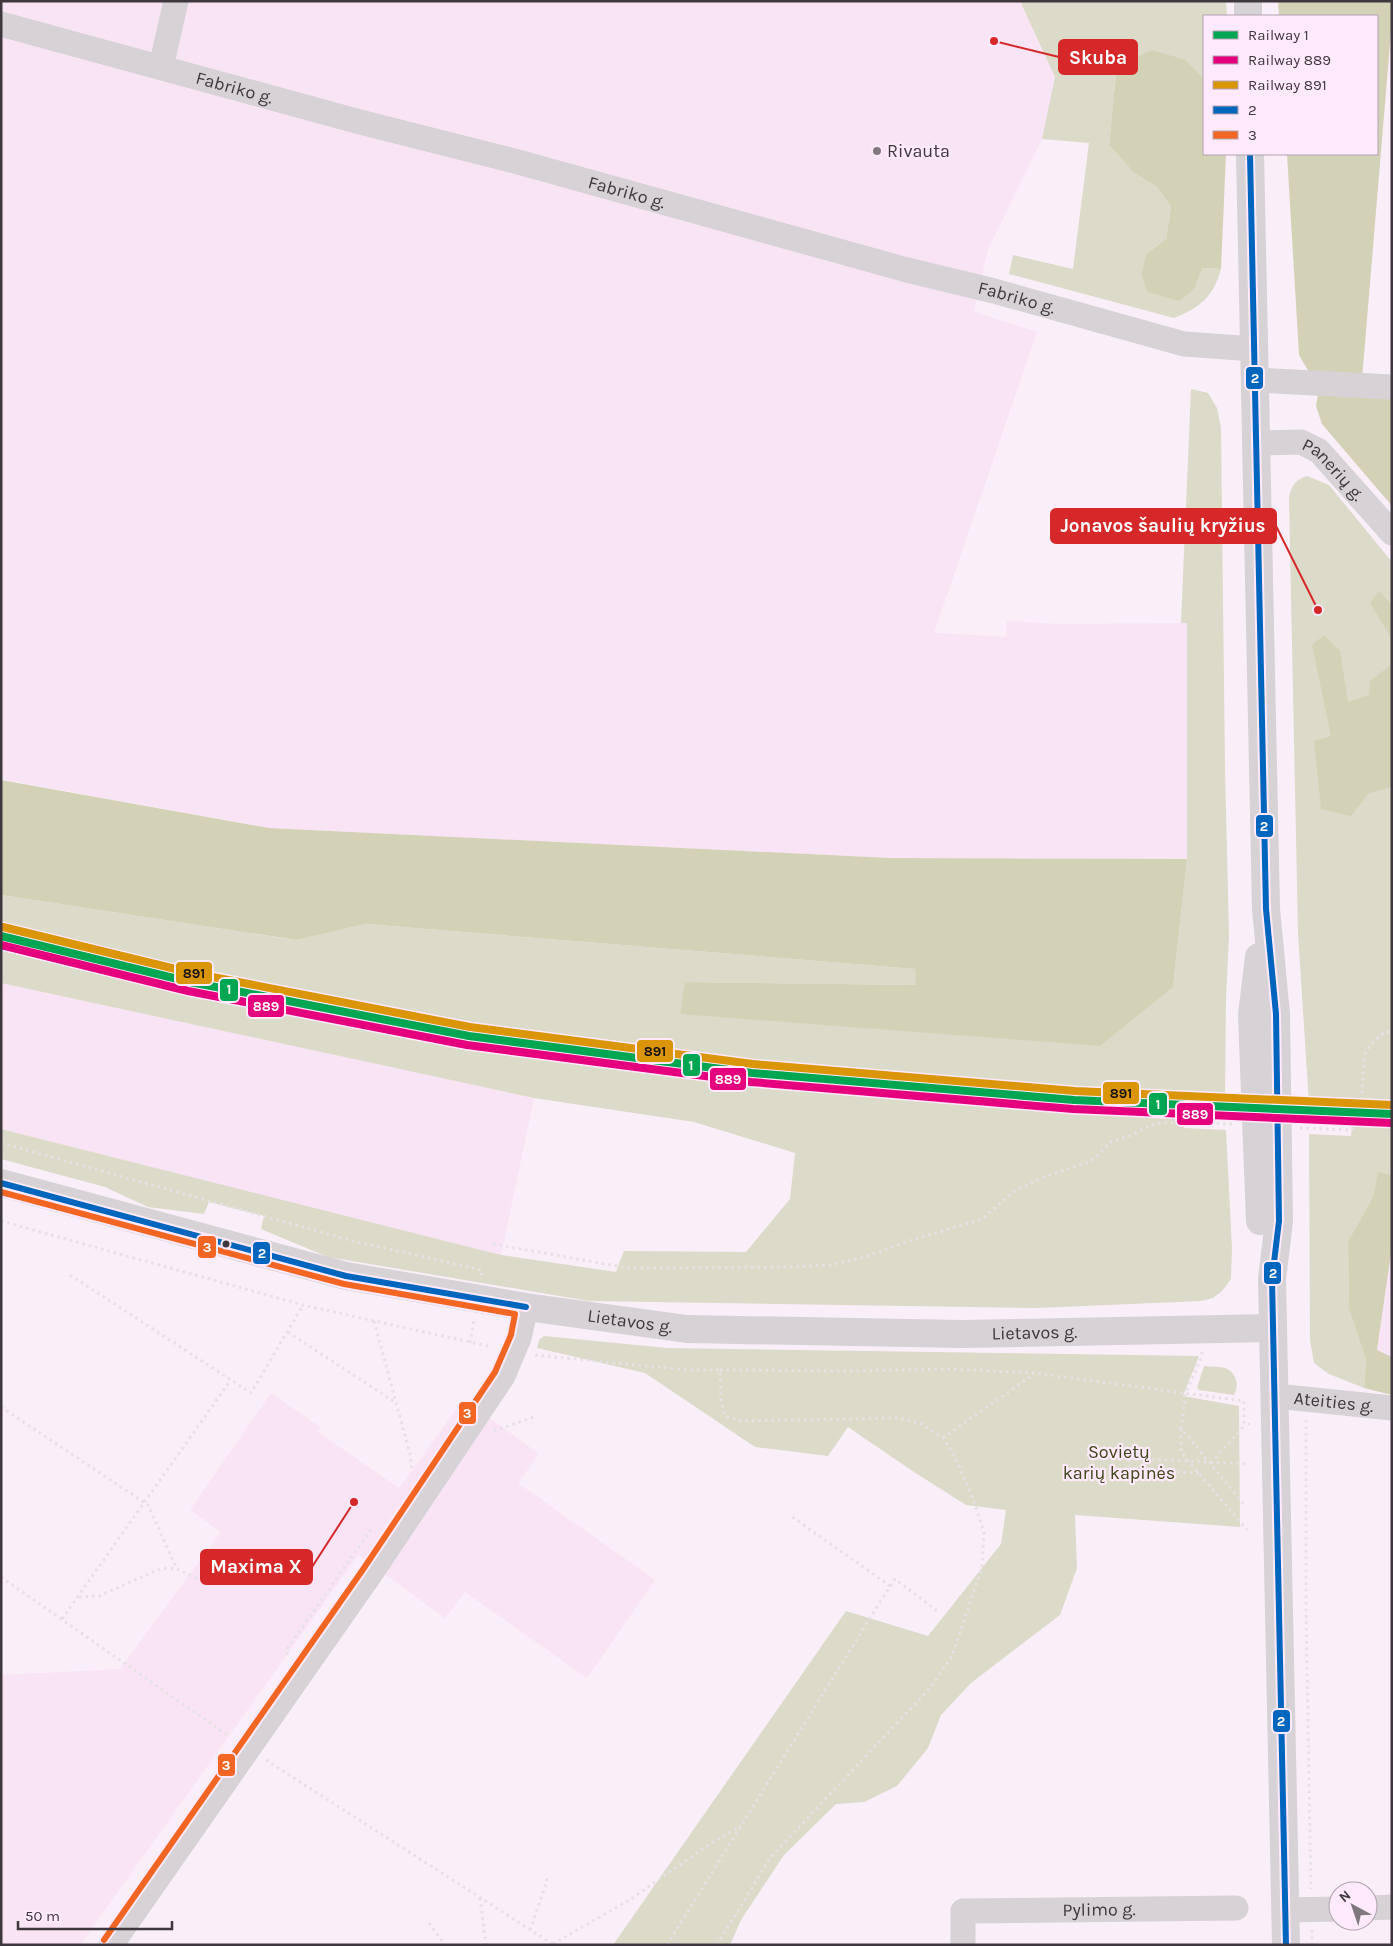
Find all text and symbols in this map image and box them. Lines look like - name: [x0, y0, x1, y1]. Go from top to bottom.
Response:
- legend: [1203, 15, 1378, 155]
- text: Railway 1: [1248, 26, 1309, 44]
- callout: Skuba: [1059, 40, 1137, 74]
- text: Skuba: [1069, 47, 1127, 69]
- text: Railway 889: [1248, 51, 1331, 69]
- street label: Fabriko g.: [193, 67, 276, 109]
- text: Railway 891: [1248, 76, 1327, 94]
- text: 2: [1248, 101, 1257, 119]
- text: 3: [1248, 126, 1257, 144]
- place label: Rivauta: [887, 140, 950, 162]
- marker: Rivauta: [871, 145, 883, 157]
- street label: Fabriko g.: [586, 171, 668, 213]
- street label: Fabriko g.: [976, 277, 1058, 319]
- line badge: 2: [1245, 366, 1264, 390]
- text: 2: [1251, 370, 1259, 387]
- street label: Panerių g.: [1299, 433, 1369, 505]
- callout: Jonavos šaulių kryžius: [1051, 509, 1276, 543]
- text: Jonavos šaulių kryžius: [1060, 515, 1266, 537]
- line badge: 2: [1255, 814, 1274, 838]
- text: 2: [1260, 818, 1268, 835]
- line badge: 891: [175, 961, 213, 985]
- text: 891: [183, 965, 205, 982]
- line badge: 1: [219, 978, 239, 1002]
- text: 1: [227, 981, 232, 998]
- line badge: 889: [247, 994, 285, 1018]
- text: 889: [253, 998, 279, 1015]
- line badge: 891: [636, 1039, 674, 1063]
- text: 891: [644, 1043, 666, 1060]
- line badge: 1: [682, 1053, 701, 1077]
- text: 1: [689, 1057, 694, 1074]
- line badge: 889: [709, 1067, 747, 1091]
- text: 889: [715, 1071, 741, 1088]
- line badge: 891: [1102, 1081, 1140, 1105]
- text: 891: [1110, 1085, 1132, 1102]
- line badge: 1: [1148, 1092, 1168, 1116]
- text: 1: [1156, 1096, 1161, 1113]
- line badge: 889: [1176, 1102, 1214, 1126]
- text: 889: [1182, 1106, 1208, 1123]
- line badge: 3: [197, 1235, 217, 1259]
- text: 3: [203, 1239, 211, 1256]
- unlabelled marker: [221, 1239, 231, 1249]
- line badge: 2: [252, 1241, 271, 1265]
- text: 2: [258, 1245, 266, 1262]
- line badge: 2: [1263, 1261, 1282, 1285]
- text: 2: [1269, 1265, 1277, 1282]
- street label: Lietavos g.: [586, 1305, 674, 1338]
- street label: Lietavos g.: [991, 1321, 1078, 1344]
- street label: Ateities g.: [1293, 1387, 1375, 1417]
- line badge: 3: [458, 1401, 477, 1425]
- text: 3: [463, 1405, 471, 1422]
- park label: Sovietų karių kapinės: [1063, 1441, 1175, 1484]
- callout: Maxima X: [201, 1550, 312, 1584]
- text: Maxima X: [210, 1556, 302, 1578]
- line badge: 2: [1272, 1709, 1291, 1733]
- text: 2: [1277, 1713, 1285, 1730]
- line badge: 3: [217, 1753, 236, 1777]
- text: 3: [222, 1757, 230, 1774]
- north arrow: [1328, 1881, 1378, 1931]
- text: N: [1336, 1887, 1354, 1906]
- scale bar: [18, 1898, 171, 1930]
- street label: Pylimo g.: [1062, 1898, 1136, 1921]
- text: 50 m: [25, 1907, 60, 1925]

